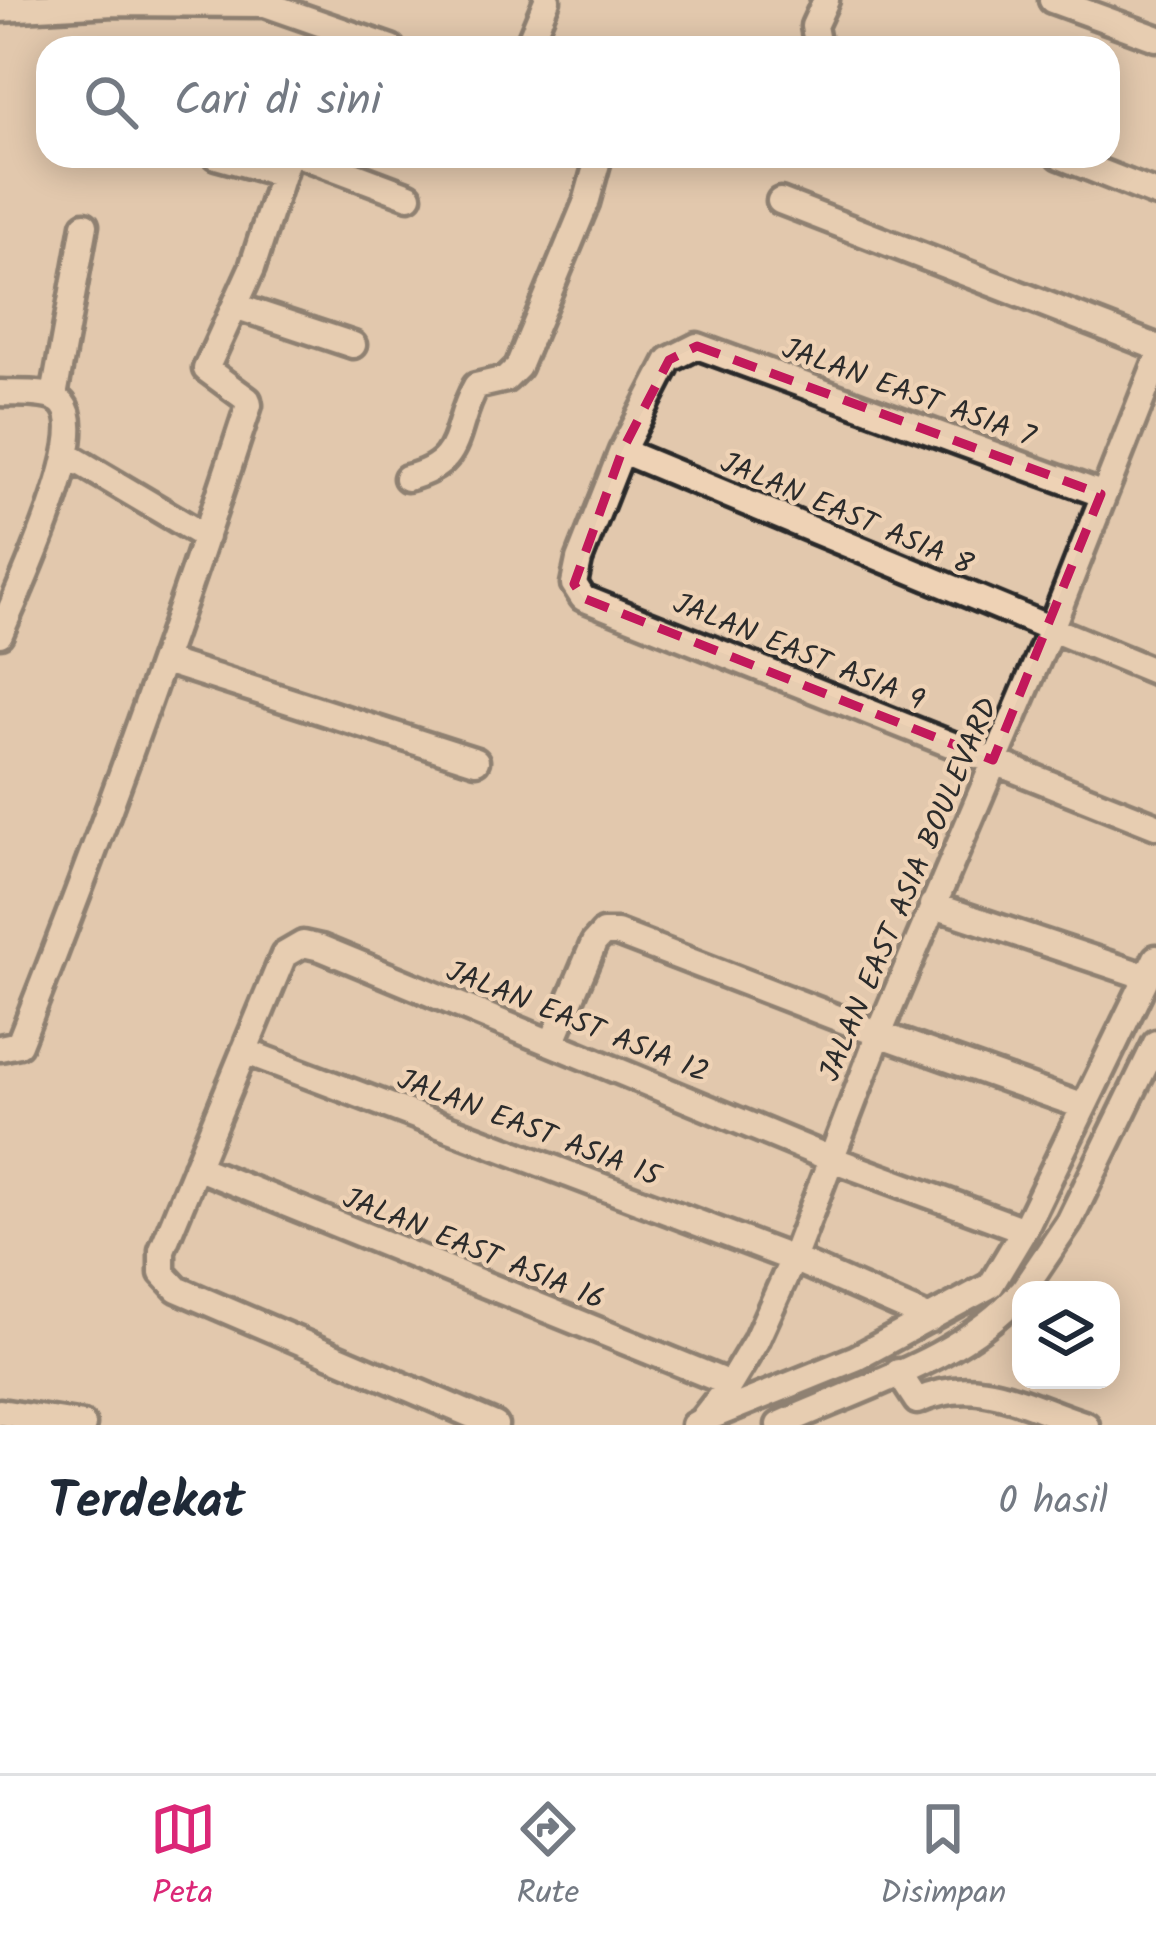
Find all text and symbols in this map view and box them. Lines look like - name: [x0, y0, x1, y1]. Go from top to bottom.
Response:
- search box: [36, 36, 1120, 168]
- text: Cari di sini: [174, 66, 382, 138]
- icon: search: [78, 69, 144, 135]
- street label: JALAN EAST ASIA 7: [775, 326, 1043, 462]
- street label: JALAN EAST ASIA 8: [712, 440, 981, 590]
- street label: JALAN EAST ASIA 9: [665, 581, 932, 725]
- street label: JALAN EAST ASIA BOULEVARD: [807, 690, 1013, 1089]
- street label: JALAN EAST ASIA 12: [439, 948, 716, 1097]
- street label: JALAN EAST ASIA 15: [390, 1057, 669, 1202]
- street label: JALAN EAST ASIA 16: [335, 1175, 612, 1324]
- map controls: [1012, 1281, 1120, 1389]
- button: layers: [1012, 1281, 1120, 1389]
- text: Terdekat: [48, 1463, 246, 1544]
- text: 0 hasil: [998, 1472, 1108, 1534]
- tab: Peta: [150, 1796, 216, 1921]
- tab: Rute: [515, 1796, 581, 1921]
- tab: Disimpan: [880, 1796, 1006, 1921]

